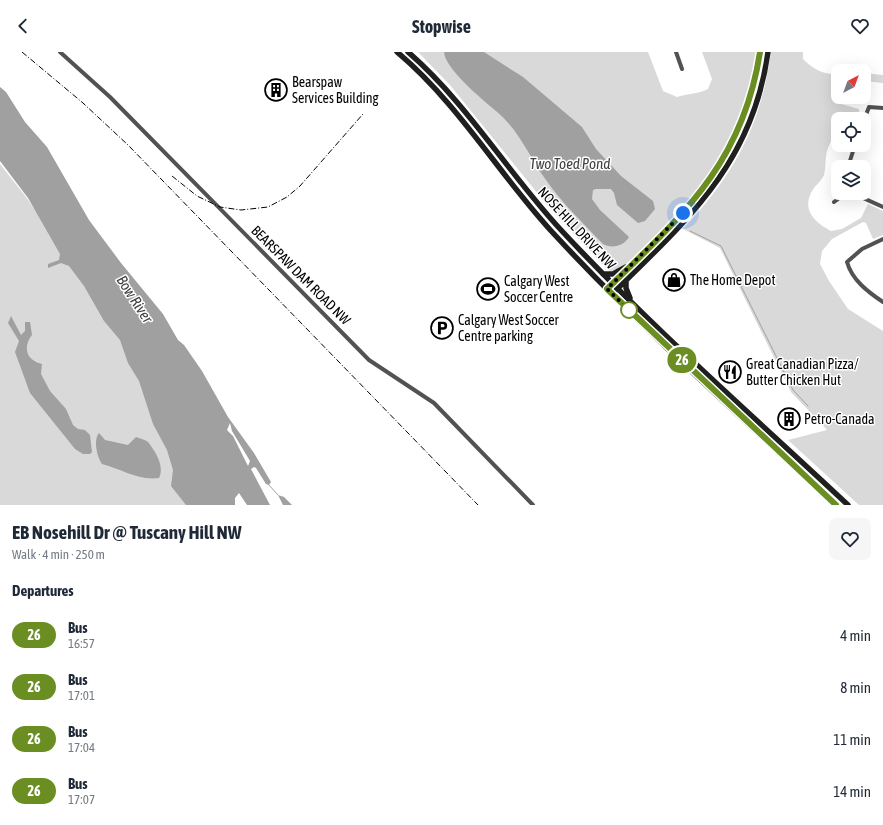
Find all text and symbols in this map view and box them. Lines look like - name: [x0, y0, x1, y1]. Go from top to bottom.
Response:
- icon: back: [12, 15, 34, 37]
- icon: heart: [849, 15, 871, 37]
- text: Stopwise: [412, 16, 471, 37]
- north arrow: [831, 64, 871, 104]
- map controls: [831, 64, 871, 200]
- place label: Bearspaw Services Building: [292, 74, 379, 106]
- building icon: Bearspaw Services Building: [263, 77, 289, 103]
- button: locate: [831, 112, 871, 152]
- water label: Two Toed Pond: [530, 155, 610, 172]
- button: layers: [831, 160, 871, 200]
- street label: NOSE HILL DRIVE NW: [535, 184, 620, 273]
- your location: [673, 203, 693, 223]
- street label: BEARSPAW DAM ROAD NW: [248, 222, 354, 328]
- shop icon: The Home Depot: [661, 267, 687, 293]
- water label: Bow River: [113, 272, 157, 326]
- place label: The Home Depot: [690, 272, 775, 288]
- place label: Calgary West Soccer Centre: [504, 273, 573, 305]
- sports icon: Calgary West Soccer Centre: [475, 276, 501, 302]
- unlabelled marker: [620, 301, 638, 319]
- place label: Calgary West Soccer Centre parking: [458, 312, 560, 344]
- parking icon: Calgary West Soccer Centre parking: [429, 315, 455, 341]
- line badge: 26: [664, 347, 700, 373]
- text: 26: [675, 352, 689, 368]
- place label: Great Canadian Pizza/ Butter Chicken Hut: [746, 356, 859, 388]
- restaurant icon: Great Canadian Pizza/ Butter Chicken Hut: [717, 359, 743, 385]
- building icon: Petro-Canada: [776, 406, 802, 432]
- place label: Petro-Canada: [804, 411, 875, 427]
- button: heart: [829, 518, 871, 560]
- text: EB Nosehill Dr @ Tuscany Hill NW: [12, 521, 242, 543]
- text: Walk · 4 min · 250 m: [12, 547, 105, 562]
- text: Departures: [12, 582, 74, 599]
- text: Bus: [68, 619, 88, 636]
- text: 26: [27, 627, 41, 643]
- text: 4 min: [840, 627, 871, 644]
- text: 16:57: [68, 636, 95, 651]
- text: Bus: [68, 671, 88, 688]
- text: 26: [27, 679, 41, 695]
- text: 8 min: [840, 679, 871, 696]
- text: 17:01: [68, 688, 95, 703]
- text: Bus: [68, 723, 88, 740]
- text: 26: [27, 731, 41, 747]
- text: 11 min: [833, 731, 871, 748]
- text: 17:04: [68, 740, 95, 755]
- text: Bus: [68, 775, 88, 792]
- text: 26: [27, 783, 41, 799]
- text: 14 min: [833, 783, 871, 800]
- text: 17:07: [68, 792, 95, 807]

